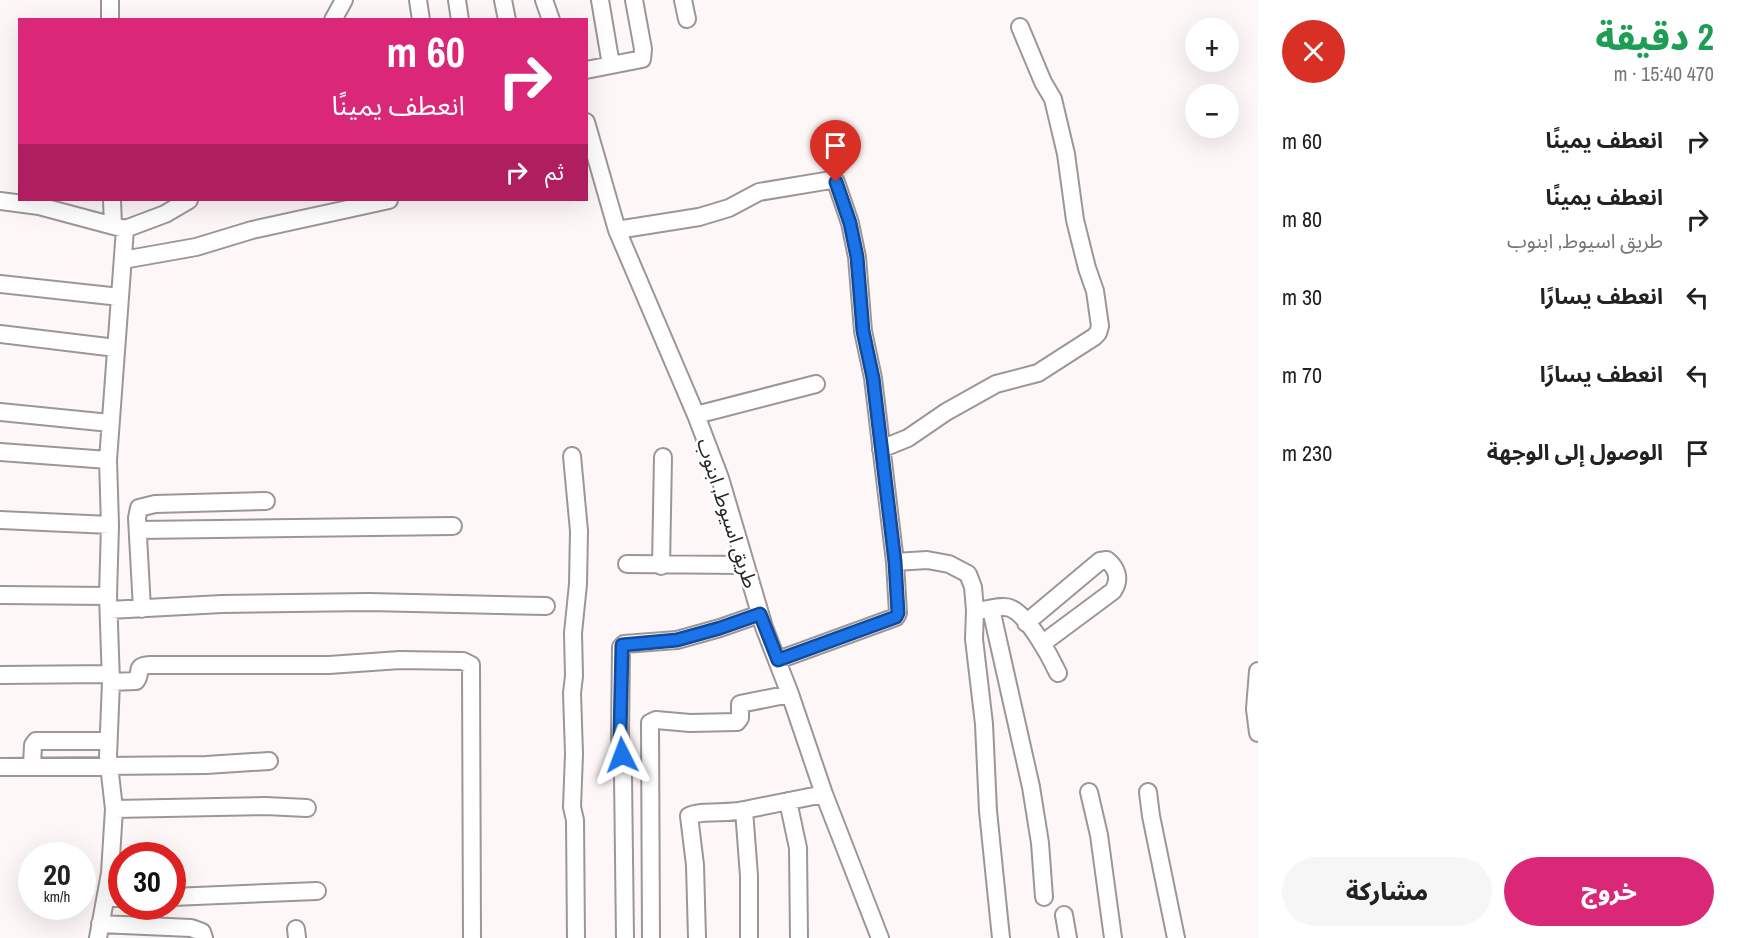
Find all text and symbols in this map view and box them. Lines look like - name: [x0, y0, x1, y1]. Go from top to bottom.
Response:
- text: 2 دقيقة: [1595, 13, 1714, 61]
- map controls: [1185, 18, 1239, 138]
- button: +: [1185, 18, 1239, 72]
- button: close: [1282, 20, 1345, 83]
- text: 60 m: [386, 24, 465, 80]
- icon: right: [486, 42, 564, 120]
- text: 470 m · 15:40: [1614, 60, 1714, 87]
- button: −: [1185, 84, 1239, 138]
- text: انعطف يمينًا: [331, 87, 465, 123]
- pin: [810, 120, 861, 182]
- text: انعطف يمينًا: [1545, 125, 1663, 155]
- icon: right: [1681, 125, 1714, 158]
- text: 60 m: [1282, 126, 1322, 156]
- icon: arrive: [819, 129, 852, 162]
- icon: right: [500, 156, 533, 189]
- text: ثم: [545, 157, 564, 187]
- text: انعطف يمينًا: [1545, 182, 1663, 212]
- icon: right: [1681, 203, 1714, 236]
- text: 80 m: [1282, 204, 1322, 234]
- text: طريق اسيوط, ابنوب: [1507, 227, 1663, 254]
- text: انعطف يسارًا: [1540, 281, 1663, 311]
- icon: left: [1681, 281, 1714, 314]
- text: 30 m: [1282, 282, 1322, 312]
- text: انعطف يسارًا: [1540, 359, 1663, 389]
- icon: left: [1681, 359, 1714, 392]
- text: 70 m: [1282, 360, 1322, 390]
- street label: طريق اسيوط, ابنوب: [691, 435, 765, 591]
- text: الوصول إلى الوجهة: [1487, 437, 1663, 467]
- icon: arrive: [1681, 437, 1714, 470]
- text: 230 m: [1282, 438, 1332, 468]
- position arrow: [590, 723, 654, 787]
- speed limit sign: 30: [108, 842, 186, 920]
- text: 20: [43, 854, 71, 894]
- button: مشاركة: [1282, 857, 1492, 926]
- button: خروج: [1504, 857, 1714, 926]
- text: km/h: [44, 886, 70, 907]

